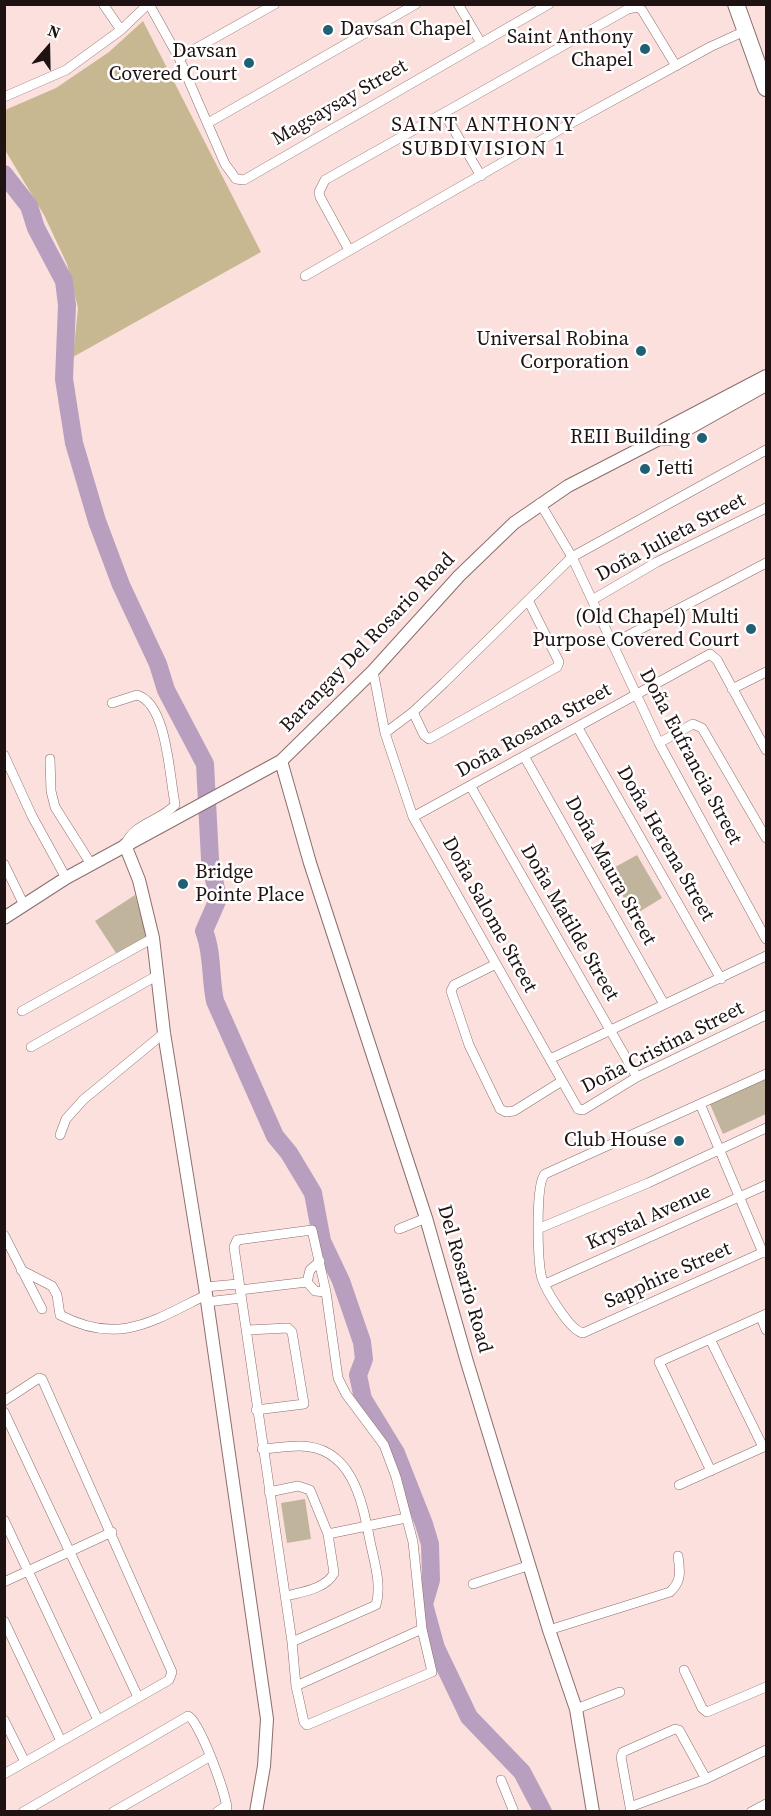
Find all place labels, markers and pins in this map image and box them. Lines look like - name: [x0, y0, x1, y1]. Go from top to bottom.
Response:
- place label: Davsan Chapel: [340, 18, 471, 42]
- marker: Davsan Chapel: [321, 23, 335, 37]
- place label: Saint Anthony Chapel: [507, 26, 633, 73]
- place label: Davsan Covered Court: [109, 40, 237, 87]
- marker: Saint Anthony Chapel: [638, 42, 652, 56]
- marker: Davsan Covered Court: [242, 56, 256, 70]
- place label: Universal Robina Corporation: [476, 328, 629, 375]
- marker: Universal Robina Corporation: [634, 344, 648, 358]
- place label: REII Building: [570, 426, 690, 450]
- marker: REII Building: [695, 431, 709, 445]
- place label: Jetti: [657, 457, 693, 481]
- marker: Jetti: [638, 462, 652, 476]
- place label: (Old Chapel) Multi Purpose Covered Court: [533, 606, 739, 653]
- marker: (Old Chapel) Multi Purpose Covered Court: [744, 622, 758, 636]
- place label: Bridge Pointe Place: [195, 861, 304, 908]
- marker: Bridge Pointe Place: [176, 877, 190, 891]
- place label: Club House: [564, 1129, 667, 1153]
- marker: Club House: [672, 1134, 686, 1148]

